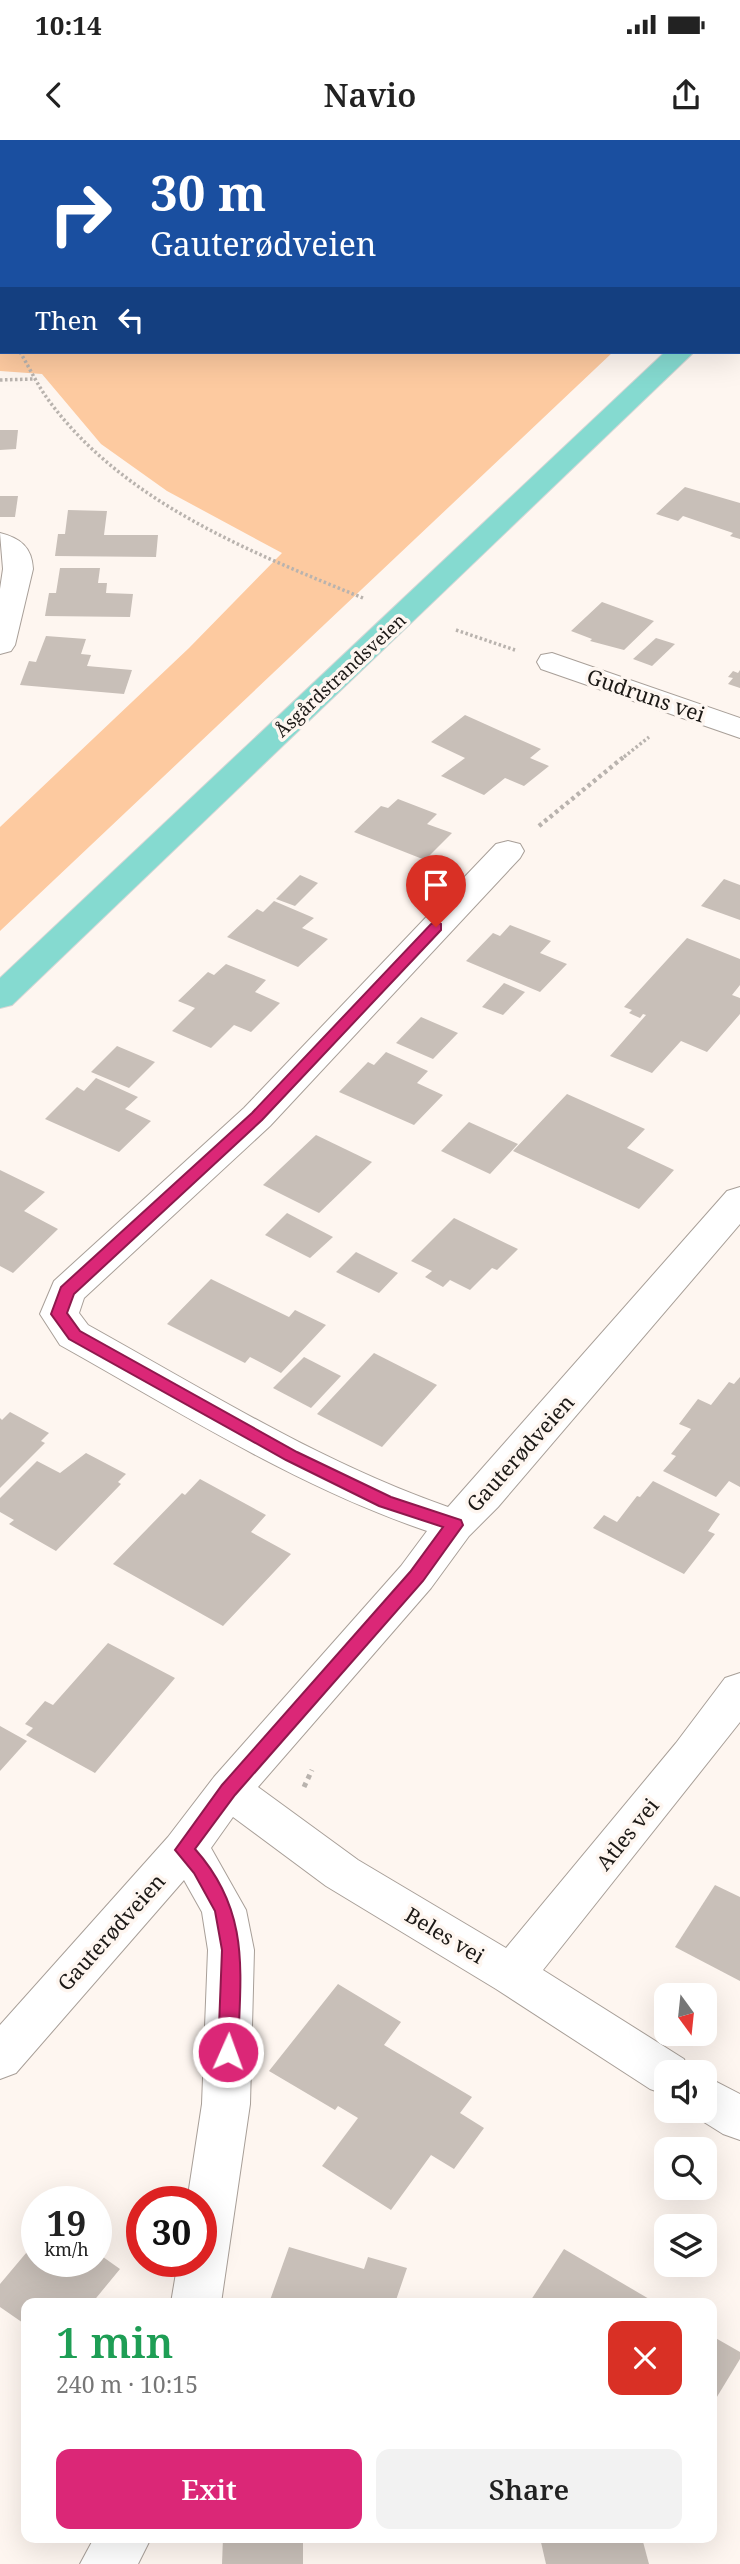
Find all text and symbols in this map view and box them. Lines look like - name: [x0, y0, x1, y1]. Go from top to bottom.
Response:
- text: 10:14: [35, 7, 102, 43]
- text: Navio: [324, 73, 416, 116]
- icon: back: [35, 76, 73, 114]
- icon: share: [667, 76, 705, 114]
- text: 30 m: [150, 159, 266, 225]
- icon: right: [35, 168, 126, 259]
- text: Gauterødveien: [150, 222, 376, 265]
- icon: left: [112, 301, 150, 339]
- text: Then: [35, 302, 98, 338]
- street label: Åsgårdstrandsveien: [269, 608, 411, 742]
- street label: Gudruns vei: [583, 662, 709, 728]
- pin: [406, 855, 466, 927]
- icon: arrive: [417, 866, 455, 904]
- street label: Gauterødveien: [460, 1388, 580, 1518]
- street label: Atles vei: [589, 1792, 665, 1876]
- street label: Gauterødveien: [51, 1867, 171, 1997]
- street label: Beles vei: [400, 1900, 490, 1970]
- north arrow: [654, 1983, 718, 2046]
- map controls: [654, 1983, 717, 2277]
- position arrow: [191, 2015, 265, 2089]
- button: sound: [654, 2060, 717, 2123]
- button: search: [654, 2137, 717, 2200]
- speed limit sign: 30: [126, 2186, 217, 2277]
- text: 19: [47, 2199, 86, 2246]
- button: layers: [654, 2214, 717, 2277]
- text: km/h: [44, 2237, 89, 2261]
- text: 1 min: [56, 2313, 173, 2370]
- button: close: [608, 2321, 682, 2395]
- text: 240 m · 10:15: [56, 2368, 198, 2400]
- button: Exit: [56, 2449, 362, 2529]
- button: Share: [376, 2449, 682, 2529]

